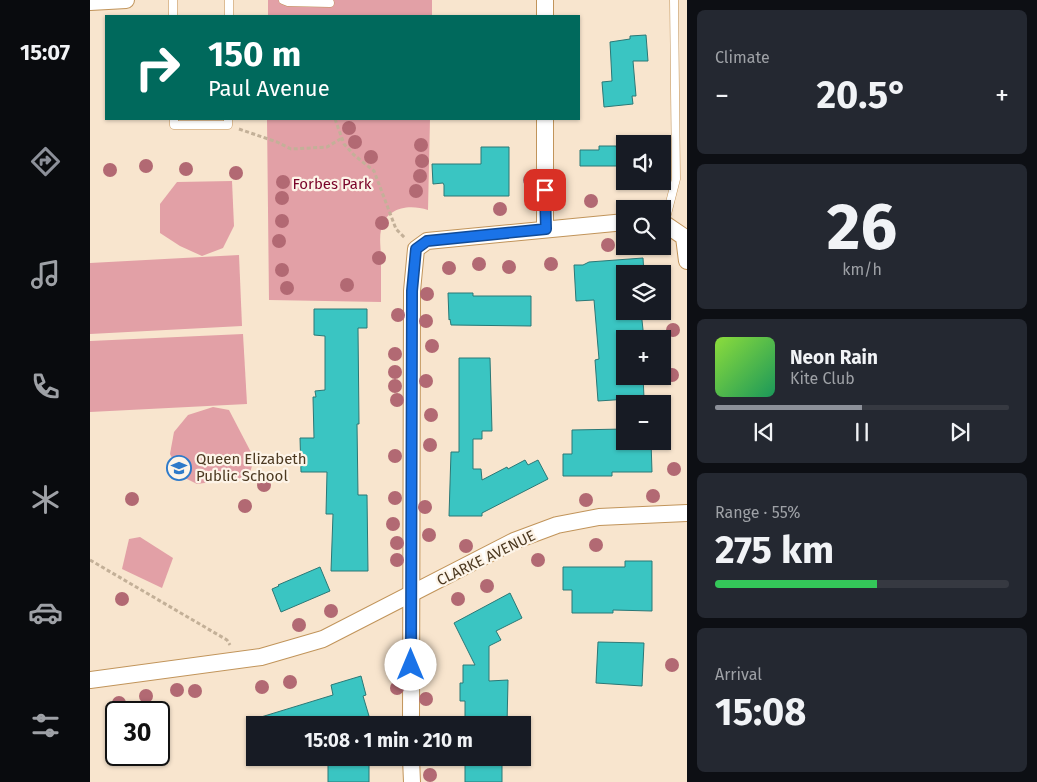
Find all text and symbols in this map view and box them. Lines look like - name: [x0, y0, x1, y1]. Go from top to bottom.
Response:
- text: 150 m: [208, 33, 301, 75]
- icon: right: [125, 35, 190, 100]
- text: 15:07: [20, 39, 70, 66]
- text: Climate: [715, 48, 770, 67]
- text: 20.5°: [816, 72, 908, 118]
- text: Paul Avenue: [208, 75, 330, 102]
- text: −: [715, 79, 729, 112]
- text: +: [995, 79, 1009, 112]
- map controls: [616, 135, 671, 450]
- button: sound: [616, 135, 671, 190]
- icon: directions: [28, 144, 63, 179]
- pin: [524, 169, 566, 211]
- park label: Forbes Park: [293, 175, 372, 193]
- icon: arrive: [531, 176, 559, 204]
- text: 26: [827, 188, 897, 266]
- button: search: [616, 200, 671, 255]
- icon: music: [28, 257, 63, 292]
- text: km/h: [842, 260, 882, 279]
- button: layers: [616, 265, 671, 320]
- button: +: [616, 330, 671, 385]
- text: Neon Rain: [790, 346, 878, 369]
- icon: phone: [28, 369, 63, 404]
- text: Kite Club: [790, 369, 855, 388]
- button: −: [616, 395, 671, 450]
- icon: previous: [750, 418, 778, 446]
- icon: pause: [848, 418, 876, 446]
- icon: next: [946, 418, 974, 446]
- place label: Queen Elizabeth Public School: [196, 450, 307, 485]
- school or university icon: Queen Elizabeth Public School: [166, 455, 192, 481]
- icon: climate: [28, 482, 63, 517]
- text: Range · 55%: [715, 503, 801, 522]
- street label: CLARKE AVENUE: [434, 526, 538, 590]
- text: 275 km: [715, 527, 834, 573]
- icon: car: [28, 595, 63, 630]
- position arrow: [384, 638, 436, 690]
- text: Arrival: [715, 665, 762, 684]
- text: 15:08: [715, 689, 806, 735]
- speed limit sign: 30: [105, 701, 170, 766]
- icon: filters: [28, 708, 63, 743]
- text: 15:08 · 1 min · 210 m: [304, 729, 473, 752]

